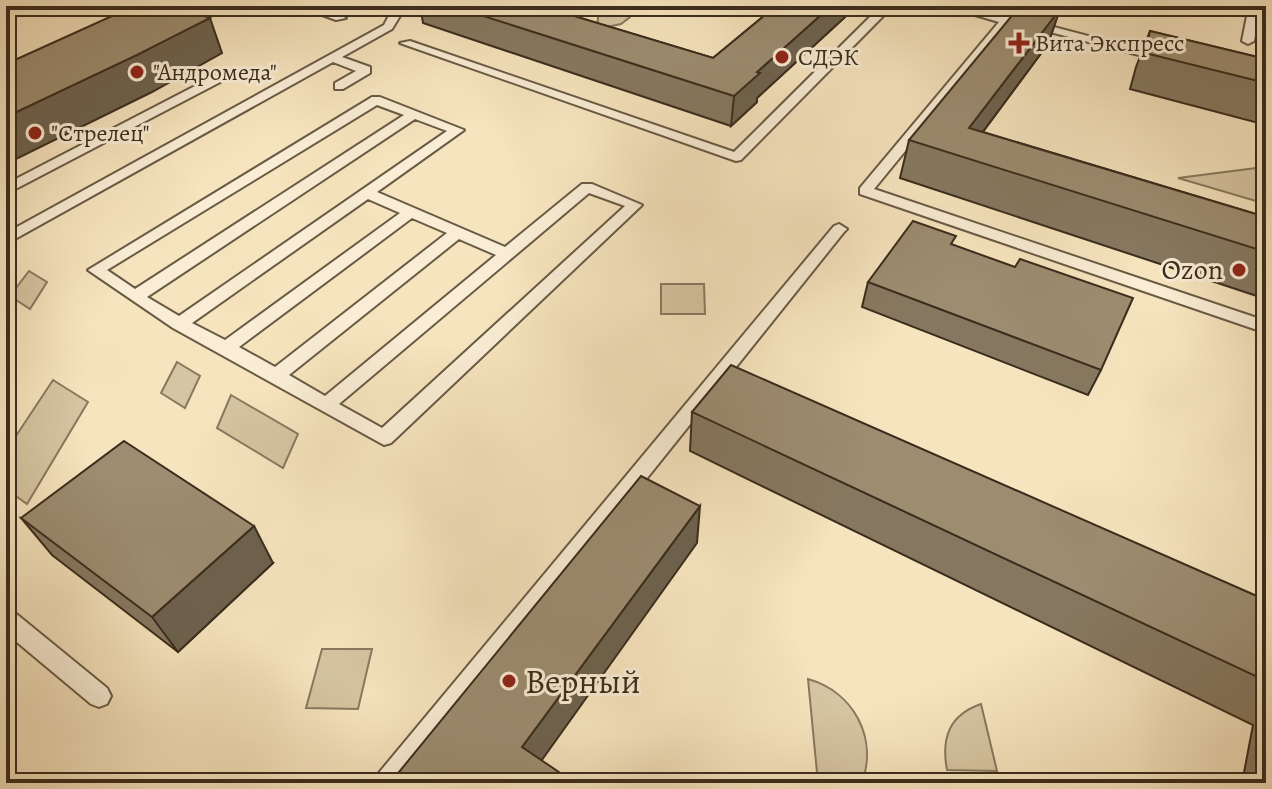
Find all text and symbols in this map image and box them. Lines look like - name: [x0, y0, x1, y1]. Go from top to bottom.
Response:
- place label: Вита Экспресс: [1035, 27, 1184, 59]
- marker: Вита Экспресс: [1010, 34, 1028, 52]
- place label: СДЭК: [798, 41, 859, 73]
- marker: СДЭК: [773, 48, 791, 66]
- place label: "Андромеда": [153, 56, 277, 88]
- marker: "Андромеда": [128, 63, 146, 81]
- place label: "Стрелец": [51, 117, 150, 149]
- marker: "Стрелец": [26, 124, 44, 142]
- place label: Ozon: [1161, 251, 1223, 289]
- marker: Ozon: [1230, 261, 1248, 279]
- place label: Верный: [525, 658, 641, 705]
- marker: Верный: [500, 672, 518, 690]

